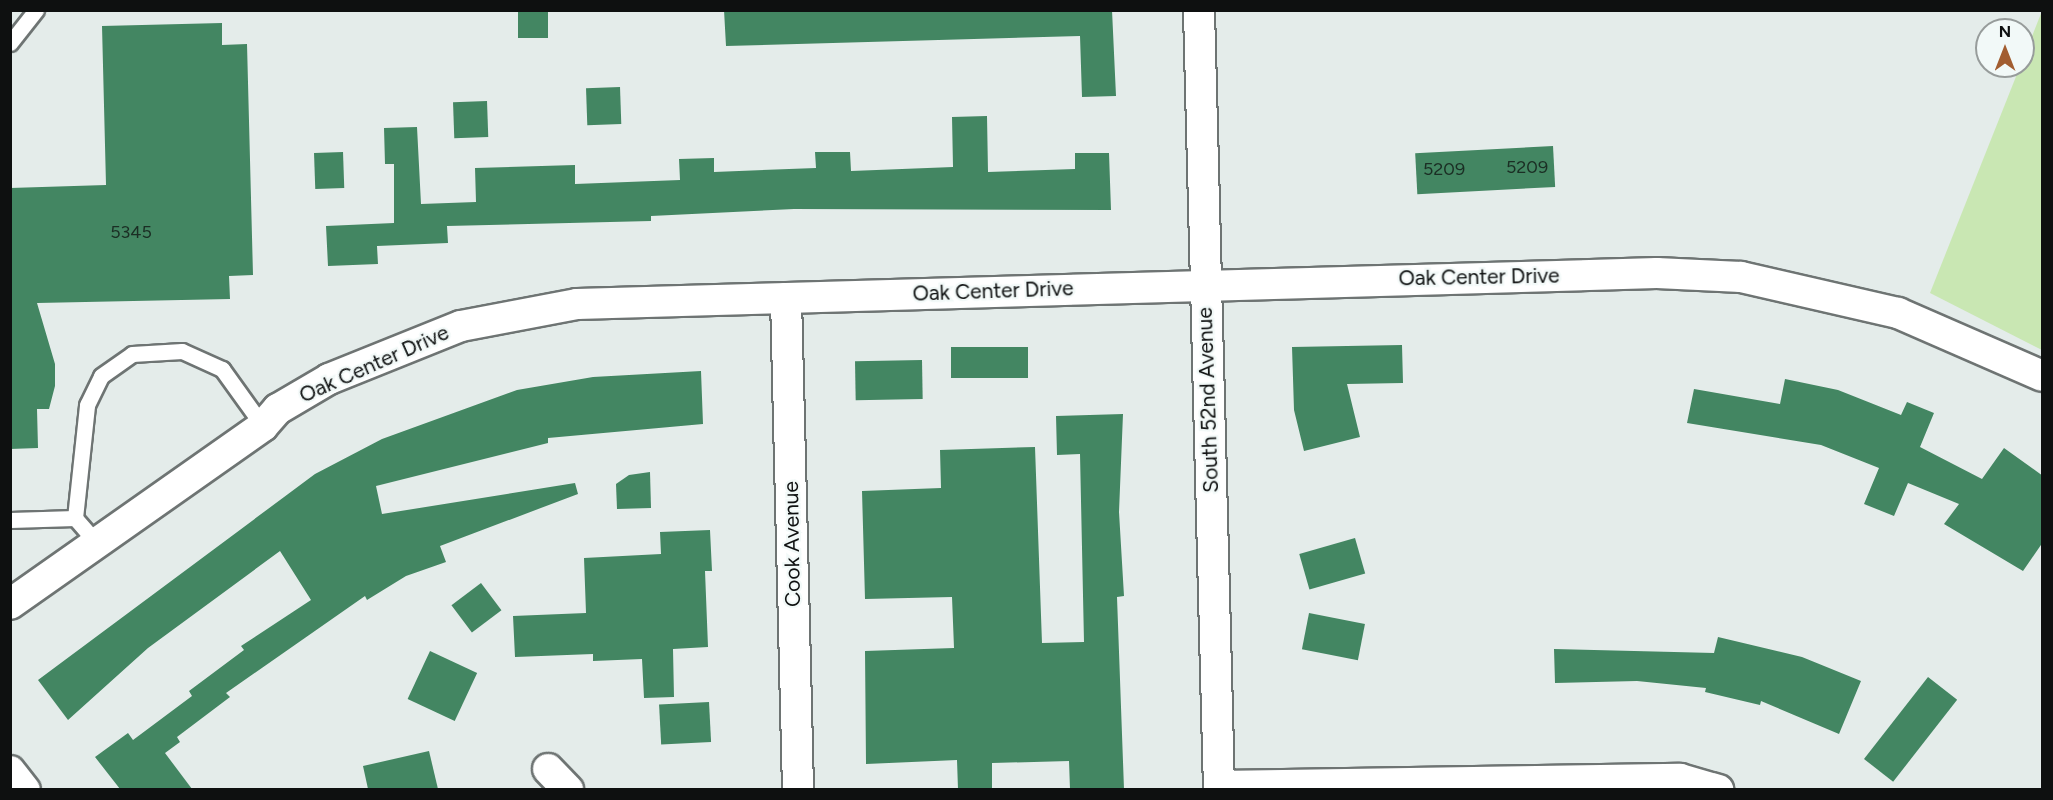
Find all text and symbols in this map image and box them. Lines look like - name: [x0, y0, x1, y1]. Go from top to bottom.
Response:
- north arrow: [1975, 18, 2035, 78]
- text: N: [1999, 22, 2011, 41]
- house number: 5209: [1506, 156, 1548, 178]
- house number: 5209: [1423, 158, 1465, 180]
- house number: 5345: [110, 221, 152, 243]
- street label: Oak Center Drive: [1398, 263, 1560, 291]
- street label: Oak Center Drive: [912, 276, 1074, 306]
- street label: South 52nd Avenue: [1192, 307, 1224, 493]
- street label: Oak Center Drive: [295, 320, 453, 408]
- street label: Cook Avenue: [778, 481, 806, 607]

